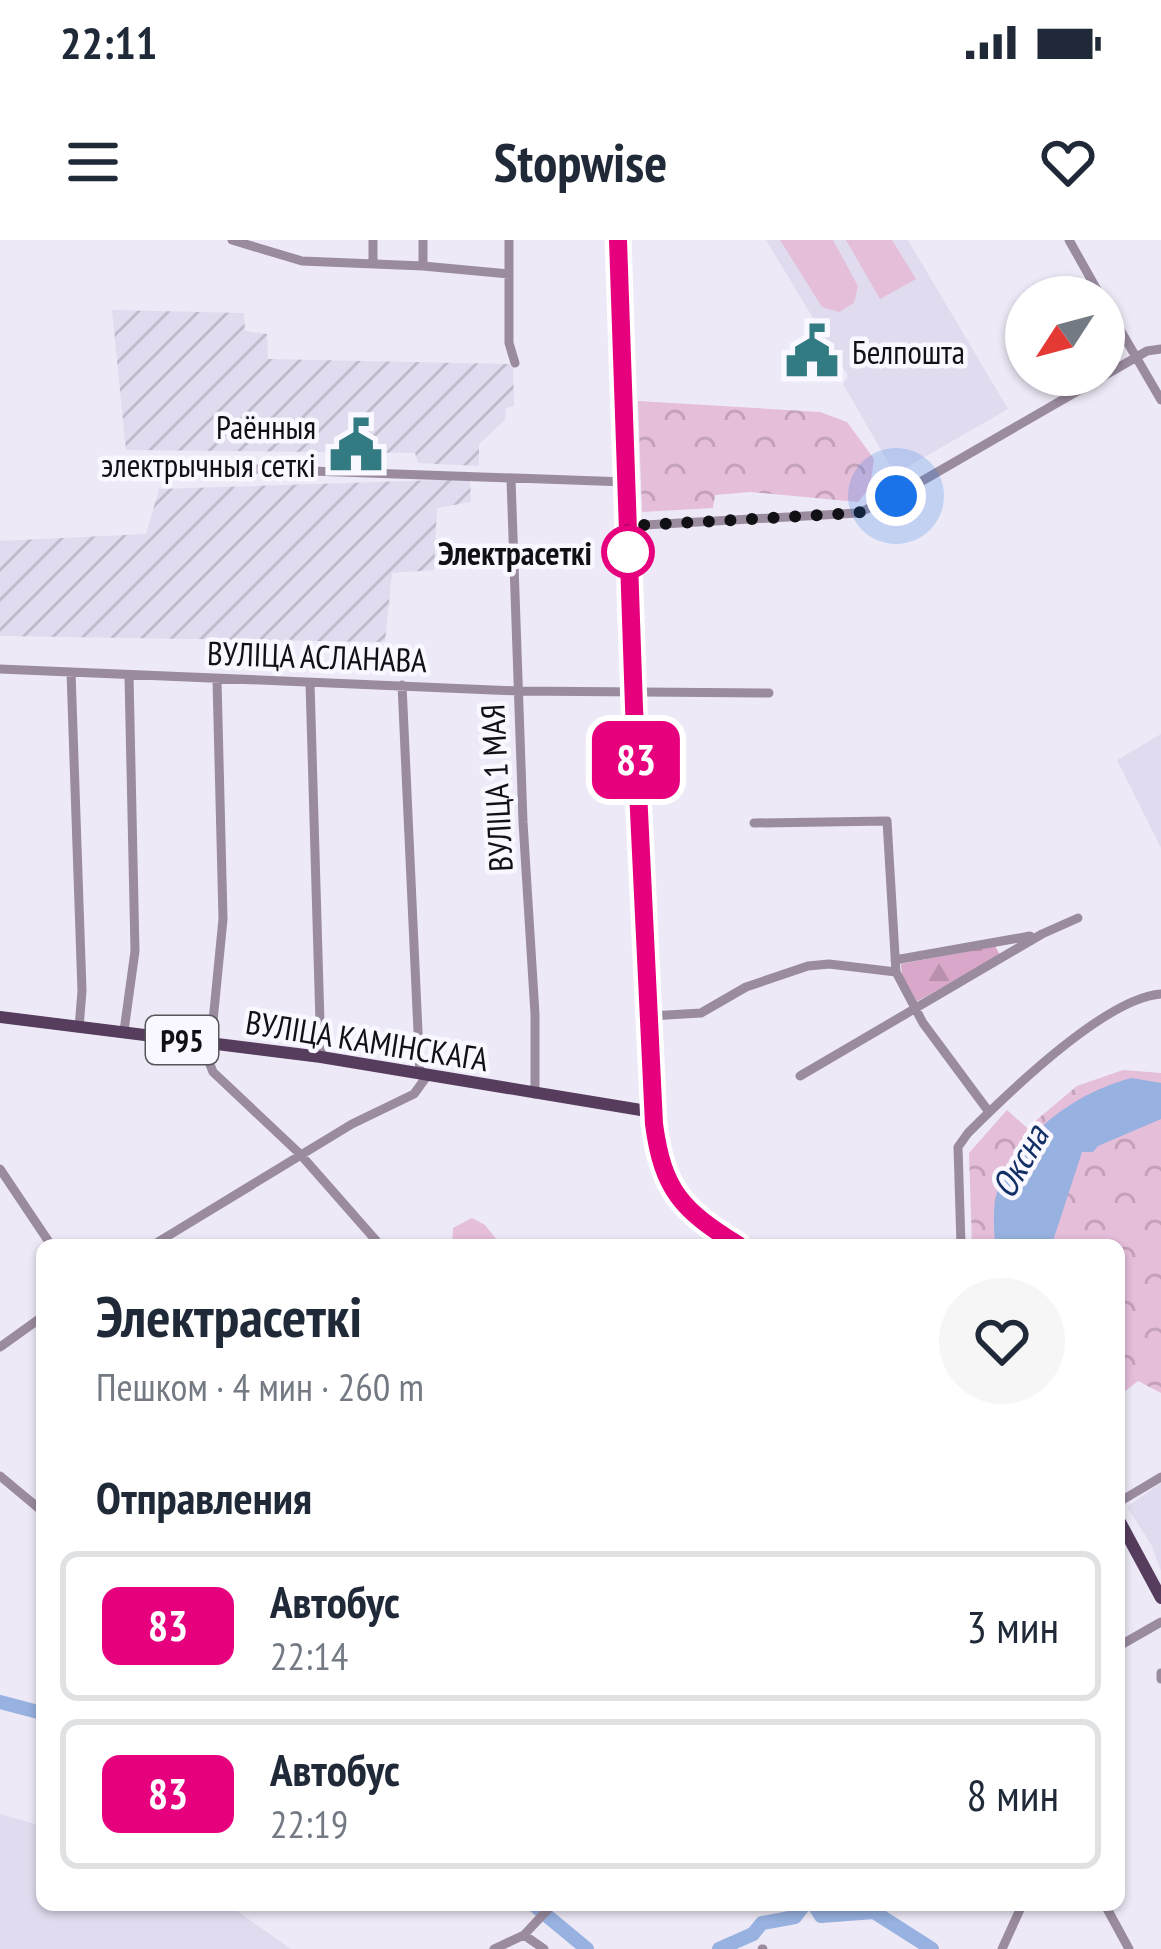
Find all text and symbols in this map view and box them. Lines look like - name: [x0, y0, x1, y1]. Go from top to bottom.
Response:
- text: 22:11: [60, 13, 157, 71]
- text: Stopwise: [494, 127, 667, 197]
- icon: menu: [60, 129, 126, 195]
- icon: heart: [1035, 129, 1101, 195]
- north arrow: [1005, 276, 1125, 396]
- map controls: [1005, 276, 1125, 396]
- public building icon: Белпошта: [783, 322, 841, 380]
- place label: Белпошта: [852, 330, 965, 373]
- place label: Раённыя электрычныя сеткі: [101, 405, 316, 486]
- public building icon: Раённыя электрычныя сеткі: [327, 416, 385, 474]
- your location: [866, 466, 926, 526]
- marker: Электрасеткі: [603, 527, 653, 577]
- place label: Электрасеткі: [438, 531, 592, 574]
- street label: ВУЛІЦА АСЛАНАВА: [206, 631, 428, 681]
- street label: ВУЛІЦА 1 МАЯ: [470, 703, 522, 873]
- line badge: 83: [582, 721, 690, 799]
- text: 83: [616, 732, 656, 787]
- street label: ВУЛІЦА КАМІНСКАГА: [243, 1000, 492, 1080]
- road number: Р95: [146, 1016, 218, 1064]
- water label: Оксна: [980, 1115, 1059, 1206]
- button: heart: [939, 1278, 1065, 1404]
- text: Электрасеткі: [96, 1279, 362, 1353]
- text: Пешком · 4 мин · 260 m: [96, 1361, 424, 1412]
- text: Отправления: [96, 1468, 312, 1526]
- text: Автобус: [270, 1572, 400, 1630]
- text: 3 мин: [966, 1597, 1059, 1655]
- text: 83: [148, 1598, 188, 1653]
- text: 22:14: [270, 1630, 348, 1681]
- text: Автобус: [270, 1740, 400, 1798]
- text: 8 мин: [966, 1765, 1059, 1823]
- text: 83: [148, 1766, 188, 1821]
- text: 22:19: [270, 1798, 348, 1849]

